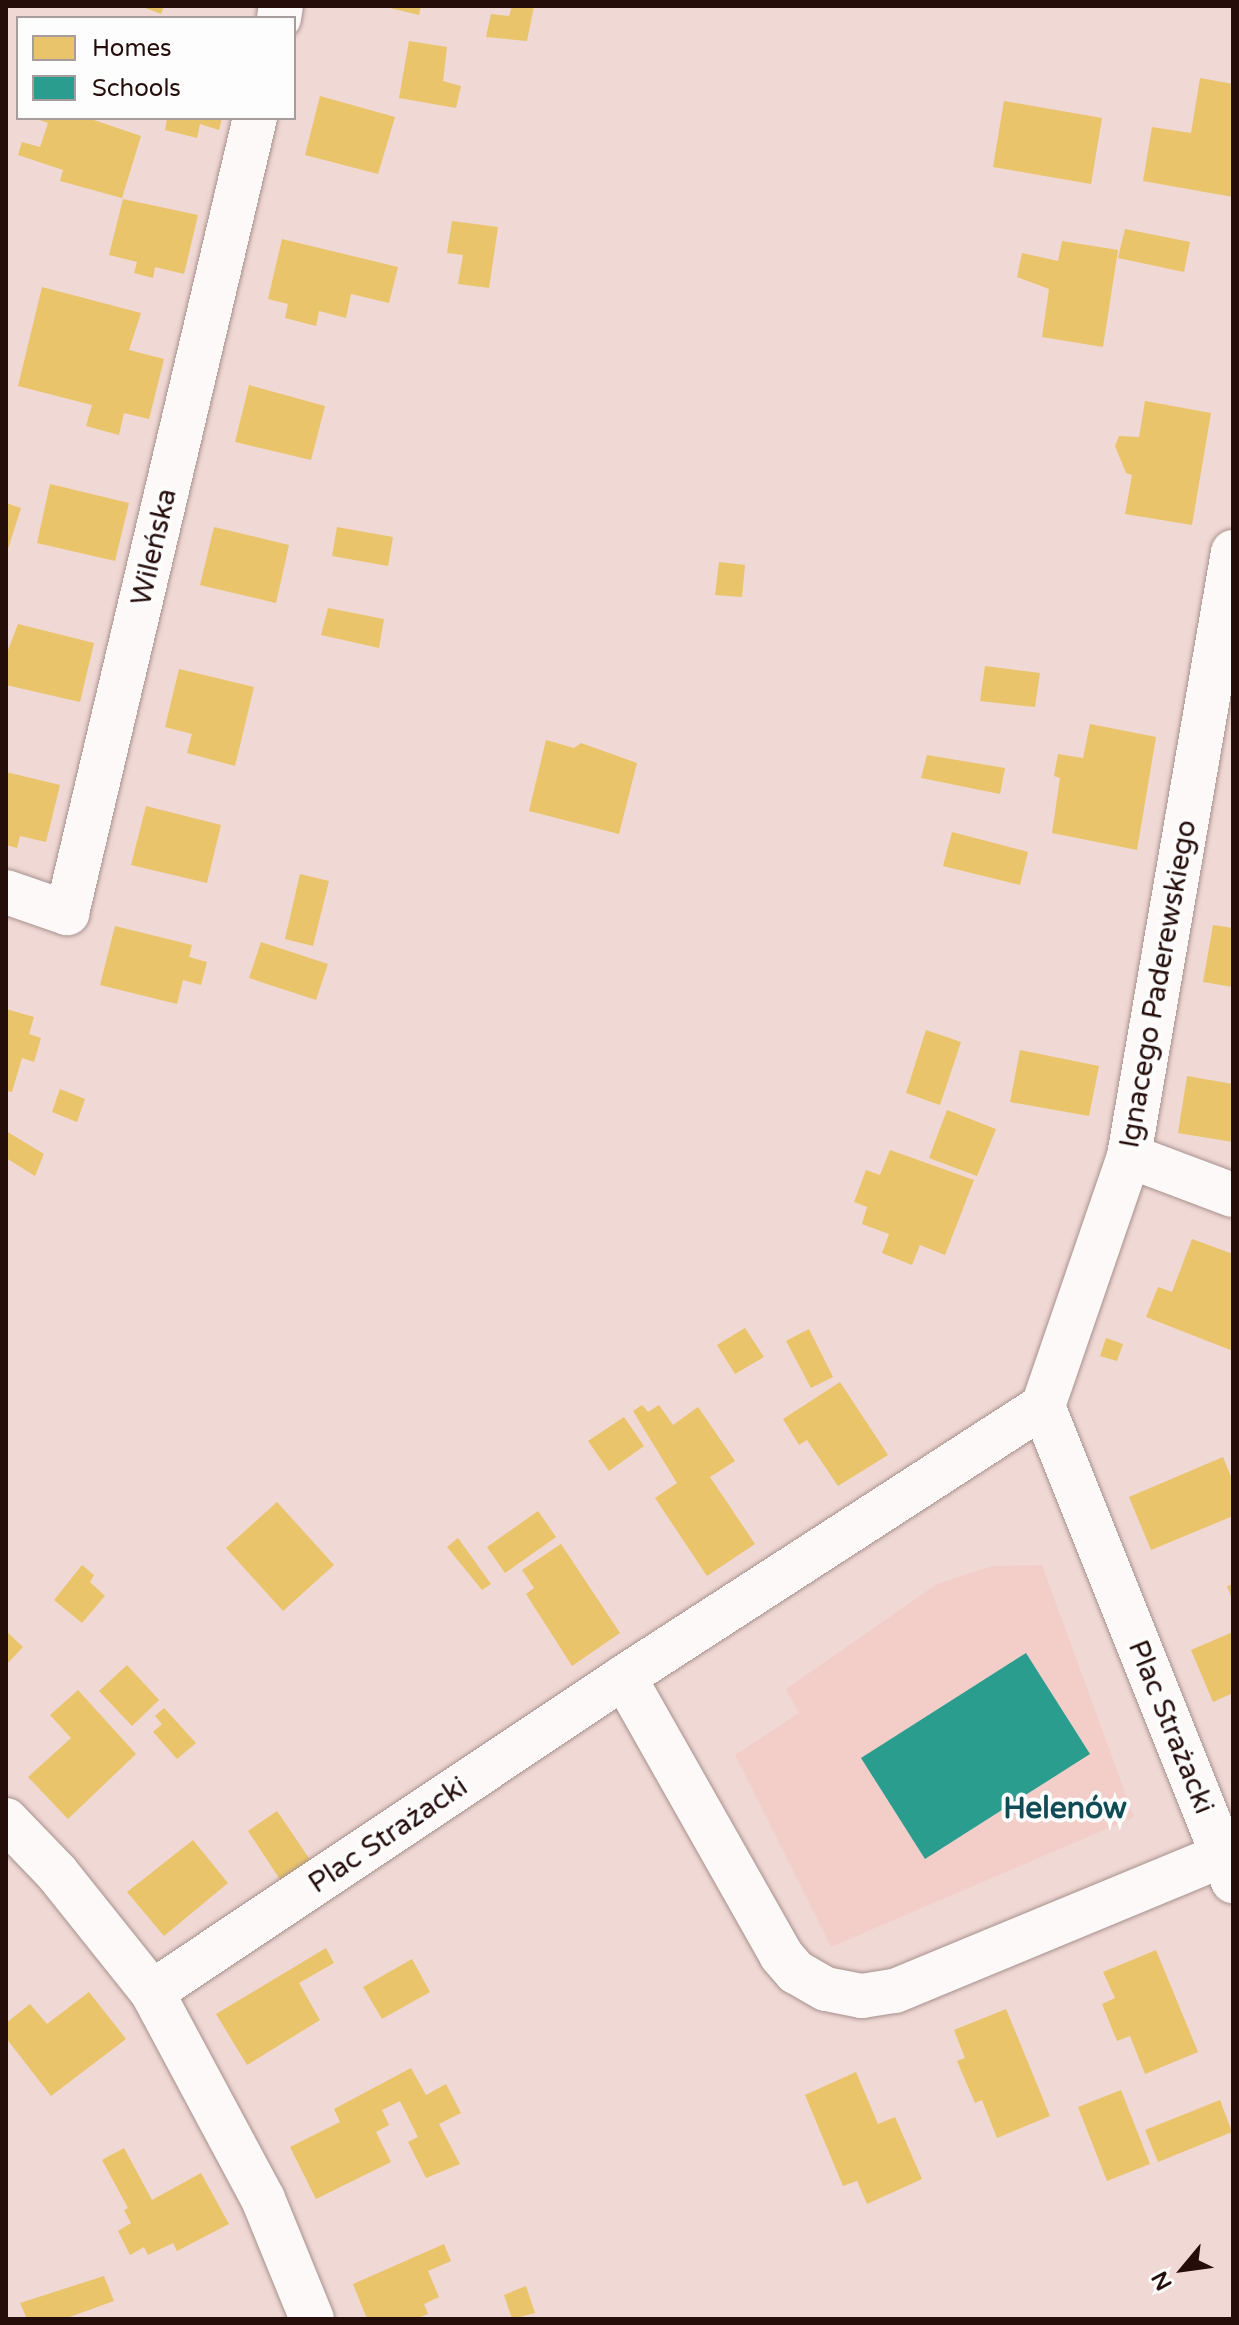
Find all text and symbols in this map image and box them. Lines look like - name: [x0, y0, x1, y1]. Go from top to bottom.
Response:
- legend: [16, 16, 296, 120]
- text: Homes: [92, 34, 172, 63]
- text: Schools: [92, 74, 181, 103]
- street label: Wileńska: [124, 485, 184, 609]
- street label: Ignacego Paderewskiego: [1113, 817, 1203, 1151]
- street label: Plac Strażacki: [1121, 1635, 1221, 1819]
- street label: Plac Strażacki: [302, 1770, 474, 1900]
- district label: Helenów: [1003, 1791, 1127, 1827]
- north arrow: [1143, 2229, 1223, 2309]
- text: N: [1146, 2267, 1178, 2295]

